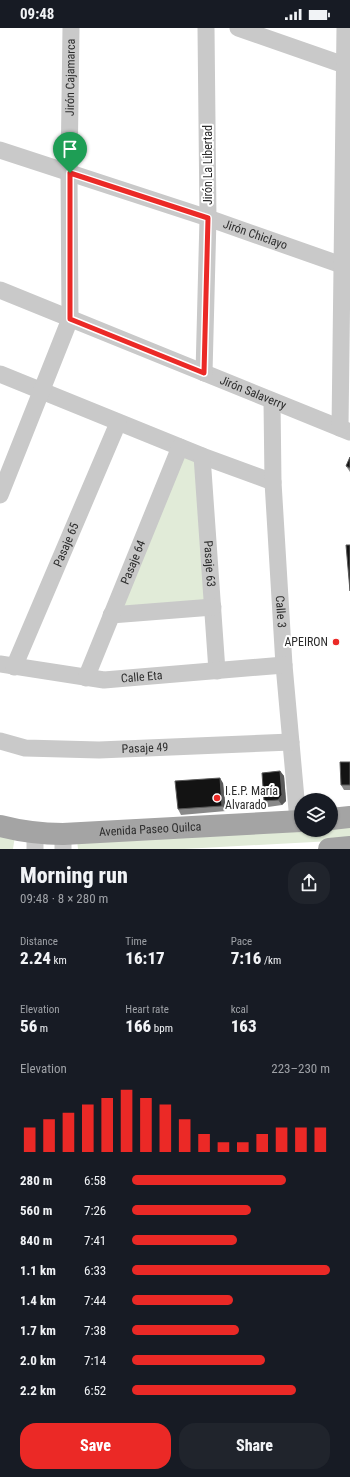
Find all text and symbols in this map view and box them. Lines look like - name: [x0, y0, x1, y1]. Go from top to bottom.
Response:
- text: 09:48: [20, 5, 54, 23]
- street label: Jirón Cajamarca: [63, 38, 78, 116]
- street label: Jirón La Libertad: [201, 125, 215, 205]
- pin: [53, 132, 87, 173]
- icon: arrive: [59, 138, 81, 160]
- street label: Jirón Chiclayo: [221, 217, 289, 252]
- street label: Jirón Salaverry: [218, 373, 288, 412]
- street label: Pasaje 65: [51, 520, 82, 569]
- street label: Pasaje 64: [118, 538, 148, 586]
- street label: Pasaje 63: [201, 540, 218, 588]
- street label: Calle 3: [273, 595, 289, 628]
- place label: APEIRON: [284, 635, 328, 649]
- marker: APEIRON: [331, 637, 341, 647]
- street label: Calle Eta: [120, 668, 163, 686]
- street label: Pasaje 49: [121, 740, 169, 756]
- place label: I.E.P. María Alvarado: [225, 784, 278, 812]
- marker: I.E.P. María Alvarado: [212, 793, 222, 803]
- map controls: [294, 793, 338, 837]
- button: layers: [294, 793, 338, 837]
- street label: Avenida Paseo Quilca: [99, 819, 202, 839]
- button: share: [288, 862, 330, 904]
- text: Morning run: [20, 863, 128, 888]
- text: 09:48 · 8 × 280 m: [20, 891, 108, 906]
- text: Distance: [20, 935, 58, 948]
- text: Time: [125, 935, 147, 948]
- text: Pace: [231, 935, 252, 948]
- text: 2.24: [20, 948, 51, 968]
- text: 16:17: [125, 948, 165, 968]
- text: 7:16: [231, 948, 261, 968]
- text: km: [51, 954, 67, 967]
- text: /km: [261, 954, 281, 967]
- text: Elevation: [20, 1003, 60, 1016]
- text: Heart rate: [125, 1003, 169, 1016]
- text: kcal: [231, 1003, 248, 1016]
- text: 56: [20, 1016, 37, 1036]
- text: 166: [125, 1016, 151, 1036]
- text: 163: [231, 1016, 257, 1036]
- text: m: [37, 1022, 48, 1035]
- text: bpm: [151, 1022, 173, 1035]
- text: Elevation: [20, 1061, 67, 1076]
- text: 223–230 m: [271, 1061, 330, 1076]
- text: 280 m: [20, 1173, 52, 1188]
- text: 6:58: [84, 1173, 106, 1188]
- text: 560 m: [20, 1203, 52, 1218]
- text: 7:26: [84, 1203, 106, 1218]
- text: 840 m: [20, 1233, 52, 1248]
- text: 7:41: [84, 1233, 106, 1248]
- text: 1.1 km: [20, 1263, 56, 1278]
- text: 6:33: [84, 1263, 106, 1278]
- text: 1.4 km: [20, 1293, 56, 1308]
- text: 7:44: [84, 1293, 106, 1308]
- text: 1.7 km: [20, 1323, 56, 1338]
- text: 7:38: [84, 1323, 106, 1338]
- text: 2.0 km: [20, 1353, 56, 1368]
- text: 7:14: [84, 1353, 106, 1368]
- text: 2.2 km: [20, 1383, 56, 1398]
- text: 6:52: [84, 1383, 106, 1398]
- button: Save: [20, 1423, 171, 1469]
- button: Share: [179, 1423, 330, 1469]

